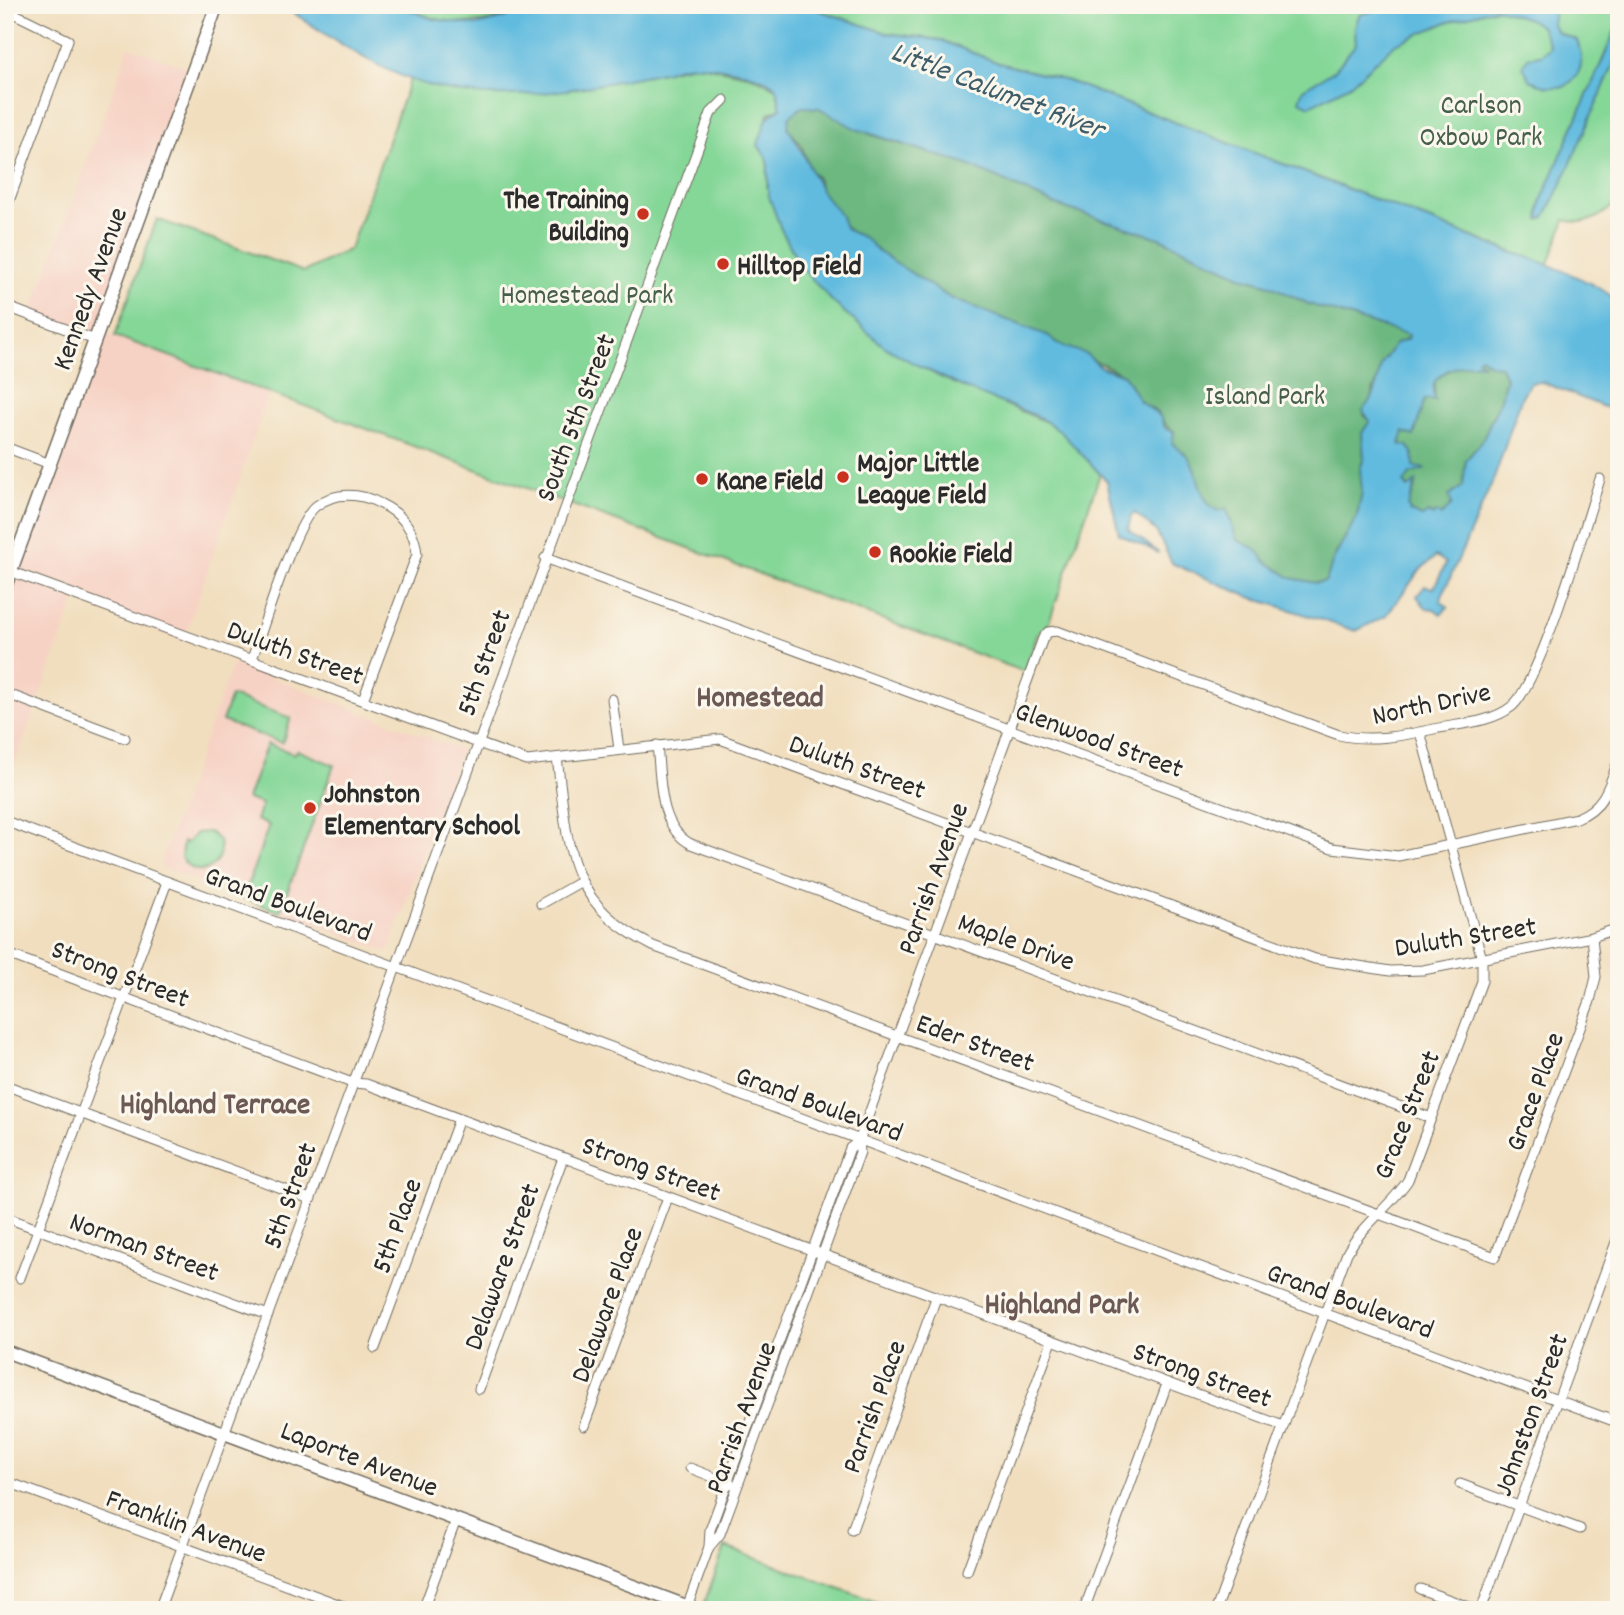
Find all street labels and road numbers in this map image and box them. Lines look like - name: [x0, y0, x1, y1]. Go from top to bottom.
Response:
- street label: Kennedy Avenue: [45, 203, 141, 377]
- street label: South 5th Street: [528, 329, 629, 509]
- street label: 5th Street: [449, 605, 524, 723]
- street label: Duluth Street: [220, 612, 368, 699]
- street label: North Drive: [1369, 675, 1495, 739]
- street label: Glenwood Street: [1008, 694, 1188, 792]
- street label: Duluth Street: [782, 726, 930, 813]
- street label: Parrish Avenue: [890, 798, 982, 961]
- street label: Grand Boulevard: [198, 858, 376, 955]
- street label: Maple Drive: [951, 905, 1079, 984]
- street label: Duluth Street: [1392, 909, 1539, 971]
- street label: Strong Street: [44, 932, 194, 1021]
- street label: Eder Street: [910, 1006, 1039, 1086]
- street label: Grace Place: [1498, 1028, 1578, 1158]
- street label: Grace Street: [1366, 1045, 1454, 1186]
- street label: Grand Boulevard: [729, 1058, 907, 1155]
- street label: Strong Street: [575, 1128, 725, 1215]
- street label: 5th Street: [255, 1138, 330, 1256]
- street label: 5th Place: [364, 1174, 435, 1280]
- street label: Delaware Street: [456, 1179, 553, 1357]
- street label: Norman Street: [63, 1204, 224, 1295]
- street label: Delaware Place: [563, 1222, 656, 1389]
- street label: Grand Boulevard: [1260, 1255, 1438, 1352]
- street label: Johnston Street: [1486, 1329, 1582, 1503]
- street label: Strong Street: [1126, 1334, 1276, 1421]
- street label: Parrish Place: [834, 1336, 919, 1480]
- street label: Parrish Avenue: [698, 1337, 790, 1500]
- street label: Laporte Avenue: [274, 1413, 443, 1510]
- street label: Franklin Avenue: [99, 1481, 271, 1576]

